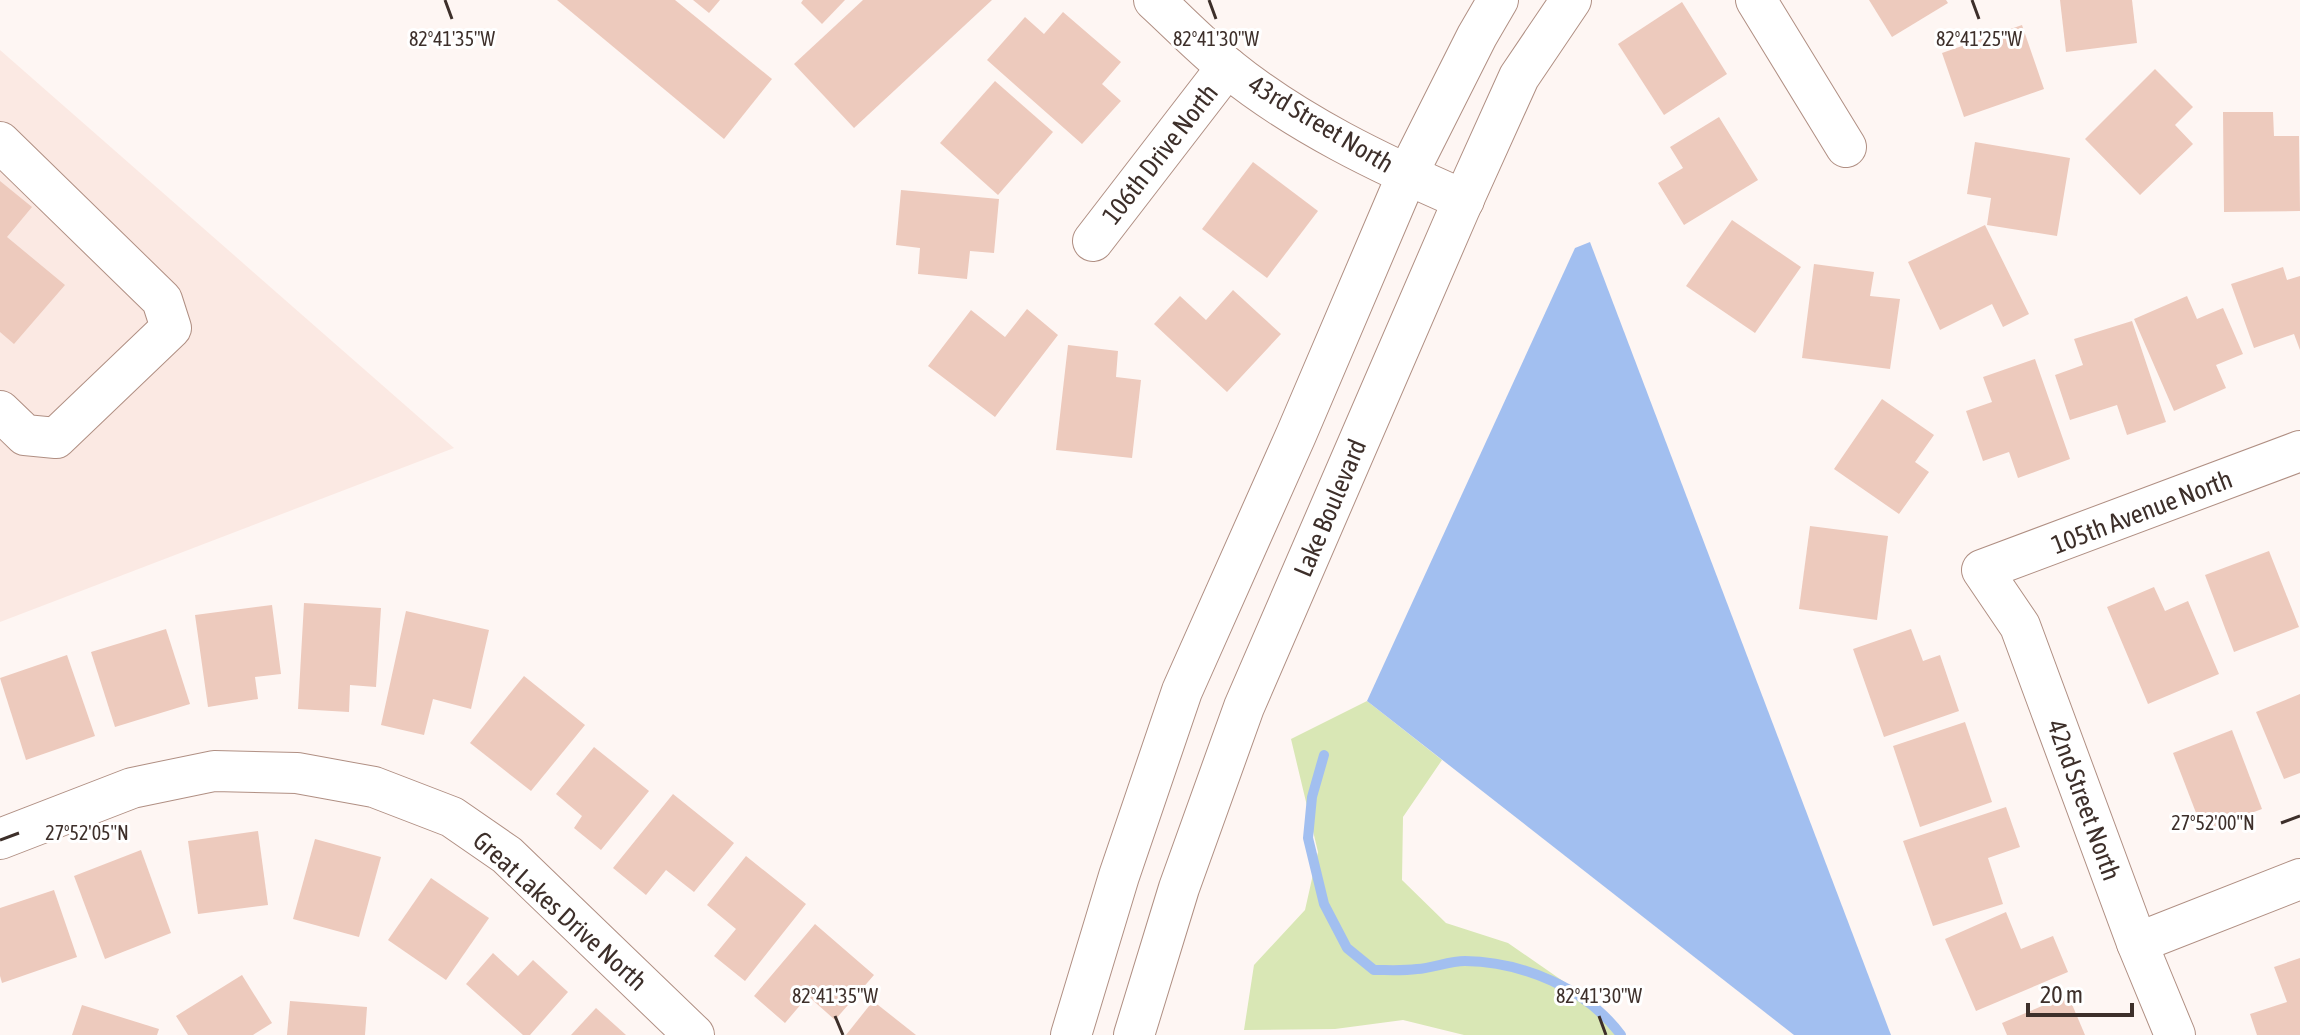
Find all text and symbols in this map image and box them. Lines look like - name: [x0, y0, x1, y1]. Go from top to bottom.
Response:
- text: 82°41'35"W: [409, 27, 496, 50]
- text: 82°41'30"W: [1173, 27, 1260, 50]
- text: 82°41'25"W: [1936, 27, 2023, 50]
- street label: 43rd Street North: [1243, 69, 1399, 179]
- street label: 106th Drive North: [1096, 78, 1224, 230]
- street label: Lake Boulevard: [1288, 435, 1372, 581]
- street label: 105th Avenue North: [2048, 464, 2236, 560]
- street label: 42nd Street North: [2041, 716, 2127, 884]
- text: 27°52'00"N: [2171, 811, 2255, 834]
- text: 27°52'05"N: [45, 821, 129, 844]
- street label: Great Lakes Drive North: [467, 825, 653, 997]
- scale bar: [2028, 967, 2132, 1017]
- text: 20 m: [2040, 981, 2083, 1008]
- text: 82°41'35"W: [792, 984, 879, 1007]
- text: 82°41'30"W: [1556, 984, 1643, 1007]

